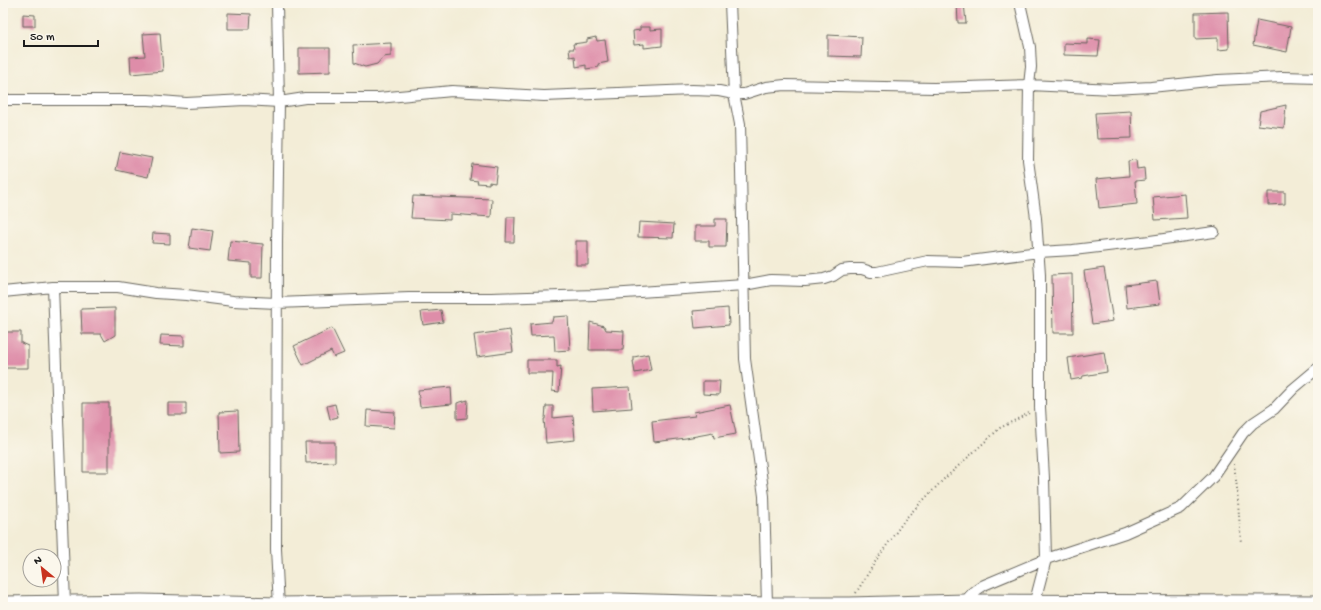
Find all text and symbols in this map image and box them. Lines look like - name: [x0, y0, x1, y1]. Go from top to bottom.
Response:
- scale bar: [24, 22, 98, 48]
- text: 50 m: [30, 31, 55, 45]
- north arrow: [22, 548, 62, 588]
- text: N: [32, 554, 44, 568]

